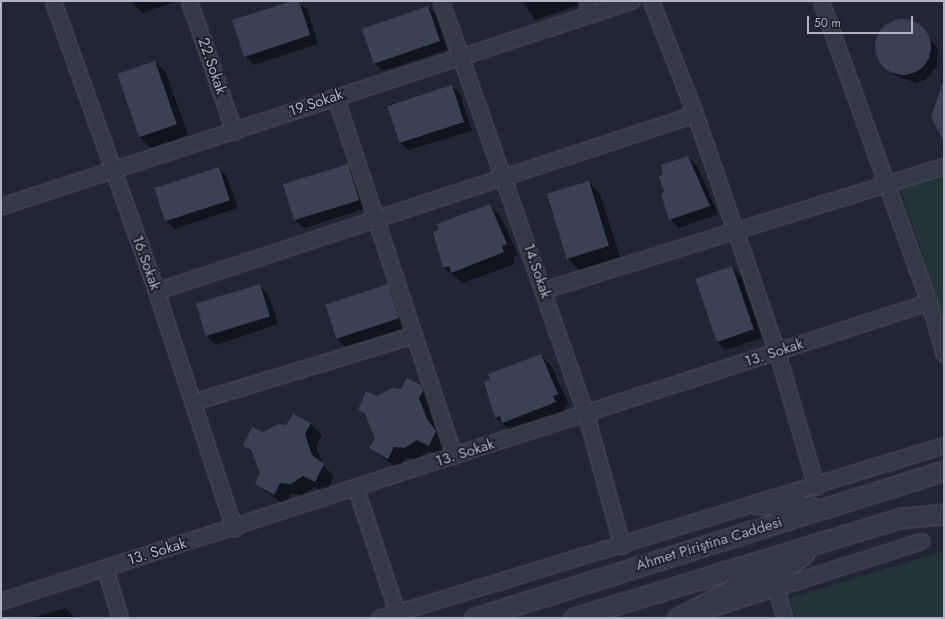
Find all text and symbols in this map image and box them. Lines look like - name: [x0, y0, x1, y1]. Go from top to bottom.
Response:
- scale bar: [809, 8, 915, 34]
- text: 50 m: [814, 14, 841, 32]
- street label: 22.Sokak: [194, 35, 230, 97]
- street label: 19.Sokak: [287, 85, 345, 121]
- street label: 16.Sokak: [128, 233, 164, 293]
- street label: 14.Sokak: [519, 241, 555, 301]
- street label: 13. Sokak: [742, 335, 806, 371]
- street label: 13. Sokak: [433, 435, 497, 471]
- street label: Ahmet Piriştina Caddesi: [634, 513, 784, 575]
- street label: 13. Sokak: [125, 535, 189, 569]

